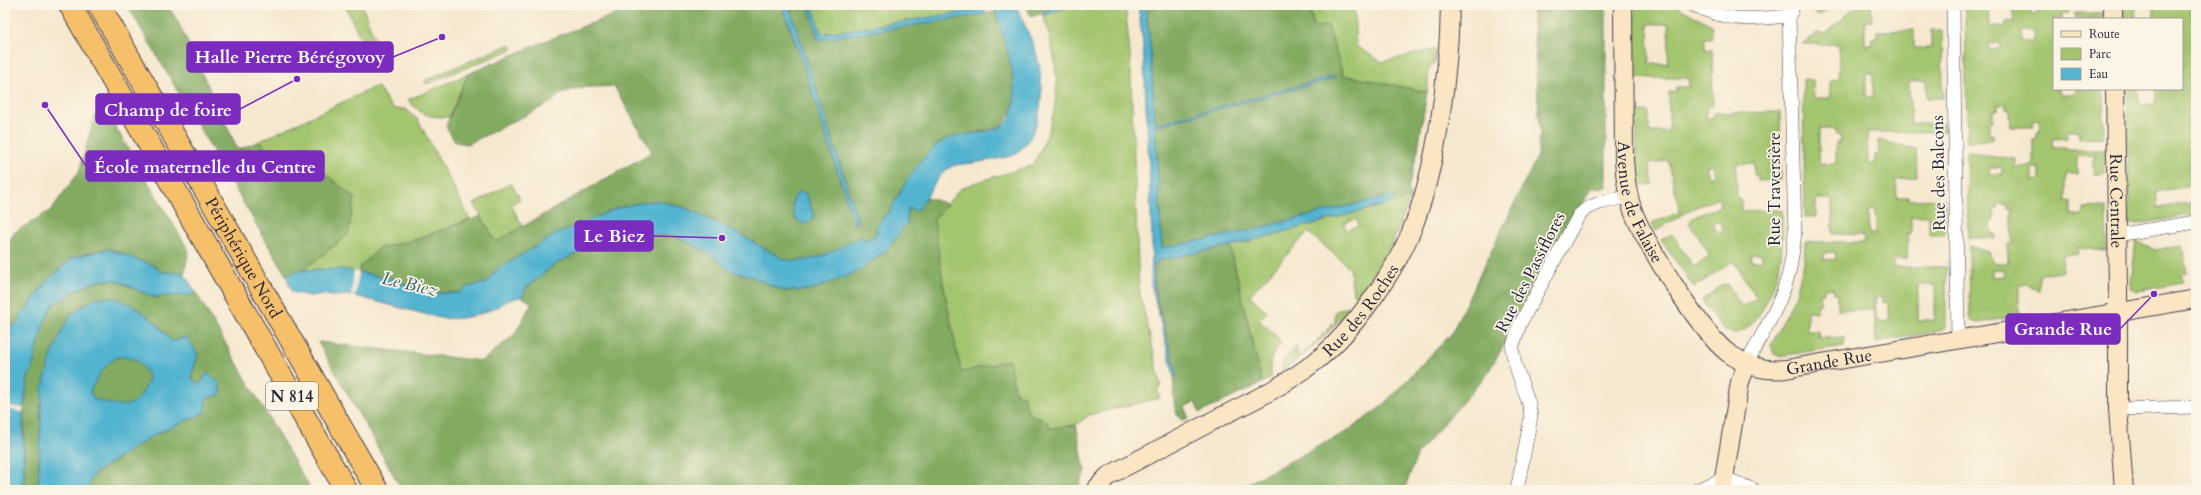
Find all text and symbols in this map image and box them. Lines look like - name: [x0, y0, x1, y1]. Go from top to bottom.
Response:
- legend: [2053, 18, 2183, 90]
- text: Route: [2089, 26, 2120, 42]
- callout: Halle Pierre Bérégovoy: [187, 42, 393, 72]
- text: Halle Pierre Bérégovoy: [195, 45, 386, 70]
- text: Parc: [2089, 46, 2112, 62]
- text: Eau: [2089, 66, 2109, 82]
- callout: Champ de foire: [96, 94, 240, 124]
- text: Champ de foire: [104, 98, 232, 123]
- street label: Rue des Balcons: [1926, 115, 1951, 231]
- street label: Rue Traversière: [1763, 132, 1786, 246]
- street label: Avenue de Falaise: [1612, 141, 1669, 267]
- callout: École maternelle du Centre: [86, 151, 324, 181]
- street label: Rue Centrale: [2104, 153, 2128, 249]
- text: École maternelle du Centre: [94, 155, 316, 180]
- street label: Périphérique Nord: [200, 193, 287, 322]
- street label: Rue des Passiflores: [1490, 208, 1571, 336]
- callout: Le Biez: [575, 221, 653, 251]
- text: Le Biez: [583, 224, 645, 249]
- street label: Rue des Roches: [1317, 260, 1405, 362]
- water label: Le Biez: [379, 266, 440, 303]
- callout: Grande Rue: [2006, 314, 2120, 344]
- text: Grande Rue: [2014, 317, 2112, 342]
- street label: Grande Rue: [1784, 343, 1874, 381]
- road number: N 814: [266, 382, 318, 410]

